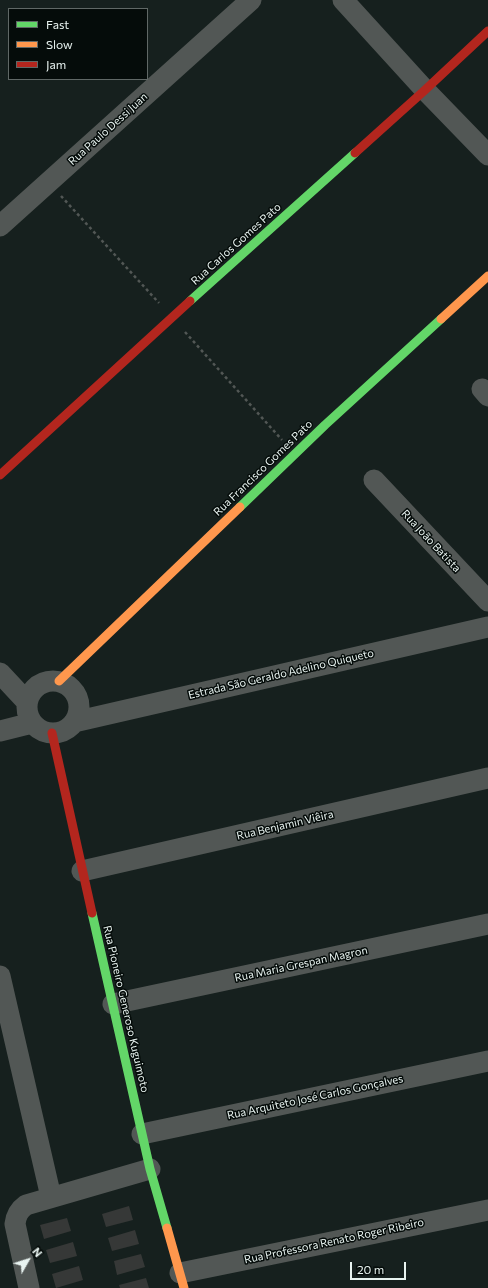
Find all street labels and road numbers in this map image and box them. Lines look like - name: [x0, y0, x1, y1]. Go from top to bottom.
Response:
- street label: Rua Paulo Dessi Juan: [66, 90, 150, 168]
- street label: Rua Carlos Gomes Pato: [188, 200, 284, 288]
- street label: Rua Francisco Gomes Pato: [211, 417, 315, 519]
- street label: Rua João Batista: [399, 507, 463, 575]
- street label: Estrada São Geraldo Adelino Quiqueto: [187, 646, 375, 702]
- street label: Rua Benjamin Viêira: [235, 807, 335, 843]
- street label: Rua Pioneiro Generoso Kuguimoto: [100, 924, 152, 1094]
- street label: Rua Maria Grespan Magron: [233, 943, 369, 985]
- street label: Rua Arquiteto José Carlos Gonçalves: [226, 1072, 404, 1122]
- street label: Rua Professora Renato Roger Ribeiro: [243, 1215, 425, 1267]

